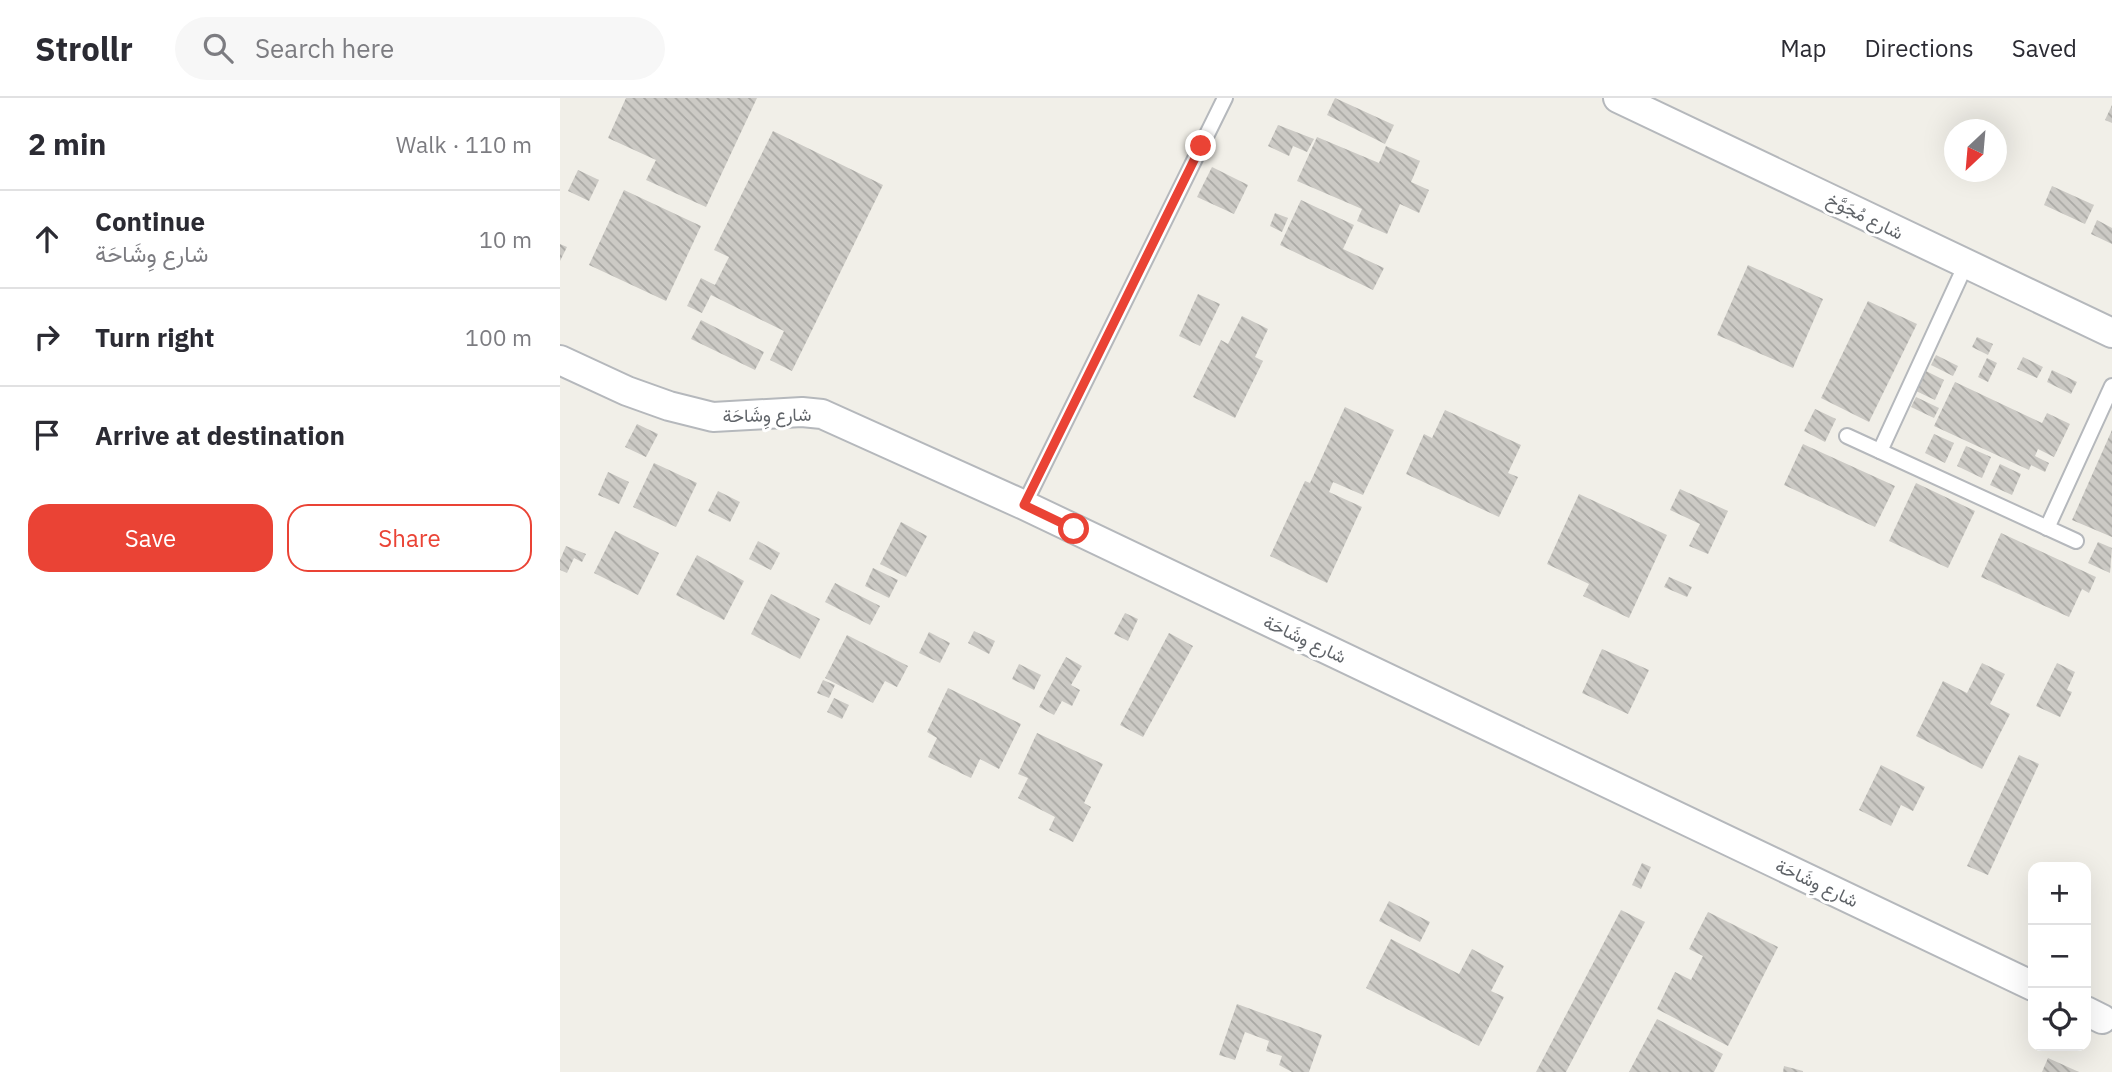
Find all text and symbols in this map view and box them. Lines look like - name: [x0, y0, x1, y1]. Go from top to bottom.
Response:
- search box: [175, 17, 665, 80]
- text: Strollr: [35, 27, 133, 70]
- icon: search: [199, 29, 237, 67]
- text: Search here: [255, 31, 394, 65]
- text: Map: [1780, 32, 1826, 64]
- text: Directions: [1864, 32, 1974, 64]
- text: Saved: [2012, 32, 2077, 64]
- north arrow: [1944, 119, 2007, 182]
- text: 2 min: [28, 124, 106, 163]
- text: Walk · 110 m: [396, 129, 532, 159]
- route end: [1185, 130, 1216, 161]
- street label: شارع مُجَوَّخ: [1823, 188, 1907, 245]
- text: Continue: [95, 204, 205, 238]
- icon: ahead: [28, 220, 66, 258]
- text: 10 m: [479, 224, 532, 254]
- text: شارع وِشَاحَة: [95, 238, 208, 268]
- icon: right: [28, 318, 66, 356]
- text: Turn right: [95, 320, 214, 354]
- text: 100 m: [465, 322, 532, 352]
- street label: شارع وِشَاحَة: [722, 403, 812, 431]
- icon: arrive: [28, 416, 66, 454]
- text: Arrive at destination: [95, 418, 345, 452]
- button: Save: [28, 504, 273, 572]
- button: Share: [287, 504, 532, 572]
- route start: [1058, 513, 1089, 544]
- street label: شارع وِشَاحَة: [1259, 610, 1350, 671]
- street label: شارع وِشَاحَة: [1771, 854, 1862, 915]
- map controls: [2028, 862, 2091, 1051]
- button: +: [2028, 862, 2091, 925]
- button: −: [2028, 925, 2091, 988]
- button: locate: [2028, 988, 2091, 1051]

